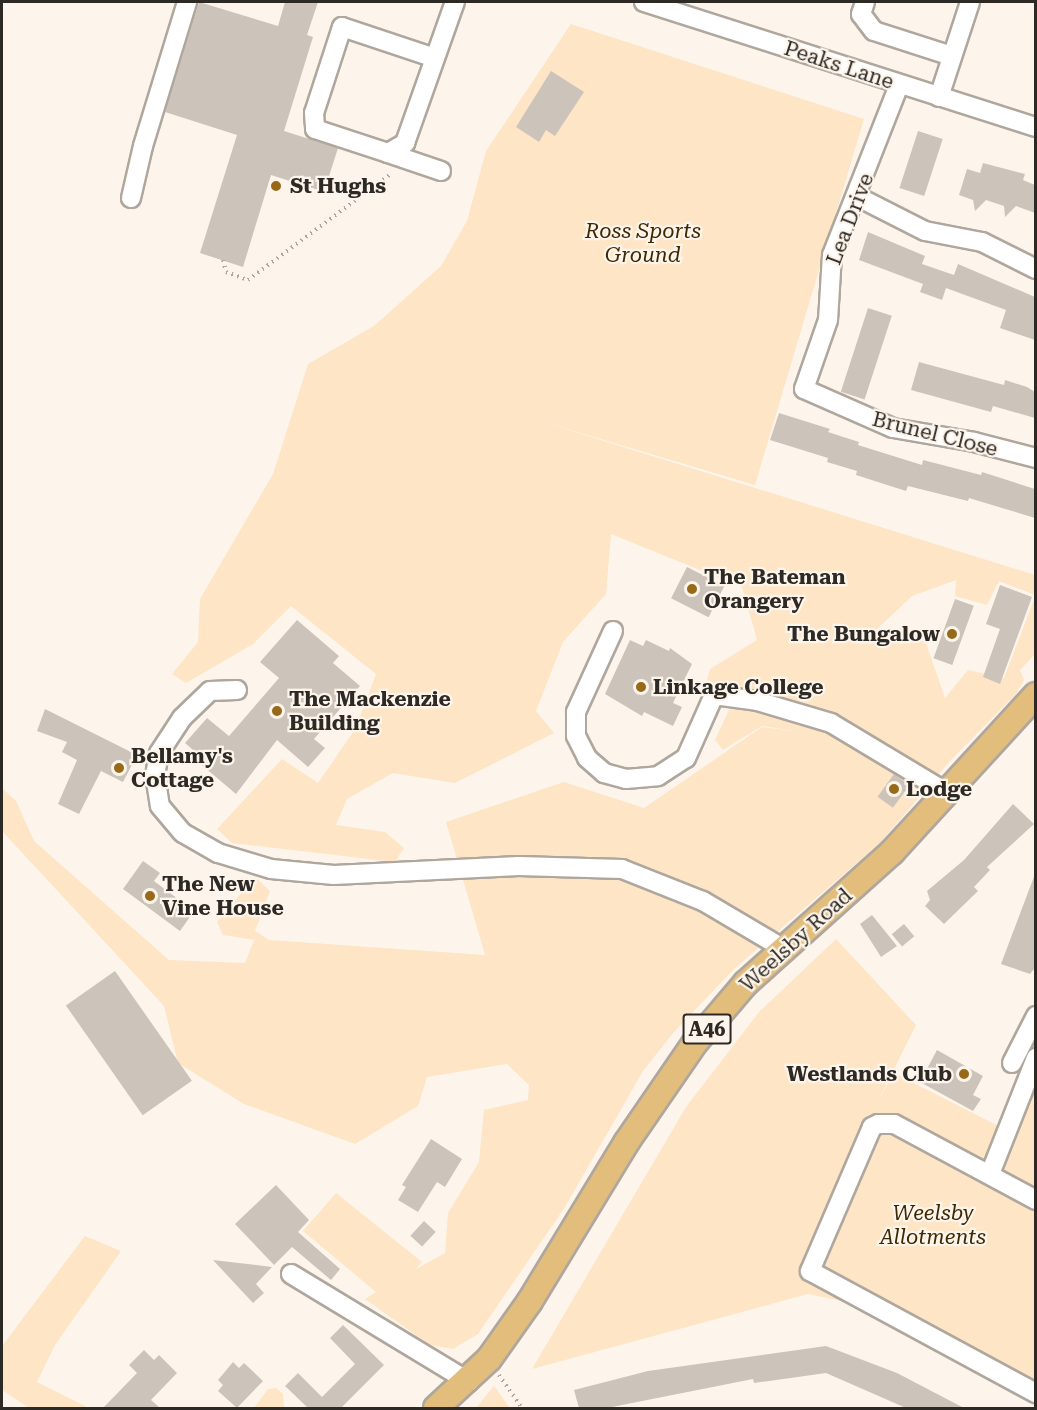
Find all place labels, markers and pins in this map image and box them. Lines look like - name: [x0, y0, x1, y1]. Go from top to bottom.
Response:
- place label: St Hughs: [290, 173, 386, 199]
- marker: St Hughs: [267, 177, 285, 195]
- place label: The Bateman Orangery: [704, 564, 845, 614]
- marker: The Bateman Orangery: [685, 582, 699, 596]
- place label: The Bungalow: [787, 621, 940, 647]
- marker: The Bungalow: [945, 627, 959, 641]
- place label: Linkage College: [653, 674, 824, 700]
- marker: Linkage College: [634, 680, 648, 694]
- place label: The Mackenzie Building: [289, 686, 451, 736]
- marker: The Mackenzie Building: [270, 704, 284, 718]
- place label: Bellamy's Cottage: [131, 743, 233, 793]
- marker: Bellamy's Cottage: [112, 761, 126, 775]
- place label: Lodge: [906, 776, 972, 802]
- marker: Lodge: [887, 782, 901, 796]
- place label: The New Vine House: [162, 871, 284, 921]
- marker: The New Vine House: [143, 889, 157, 903]
- place label: Westlands Club: [787, 1061, 952, 1087]
- marker: Westlands Club: [957, 1067, 971, 1081]

